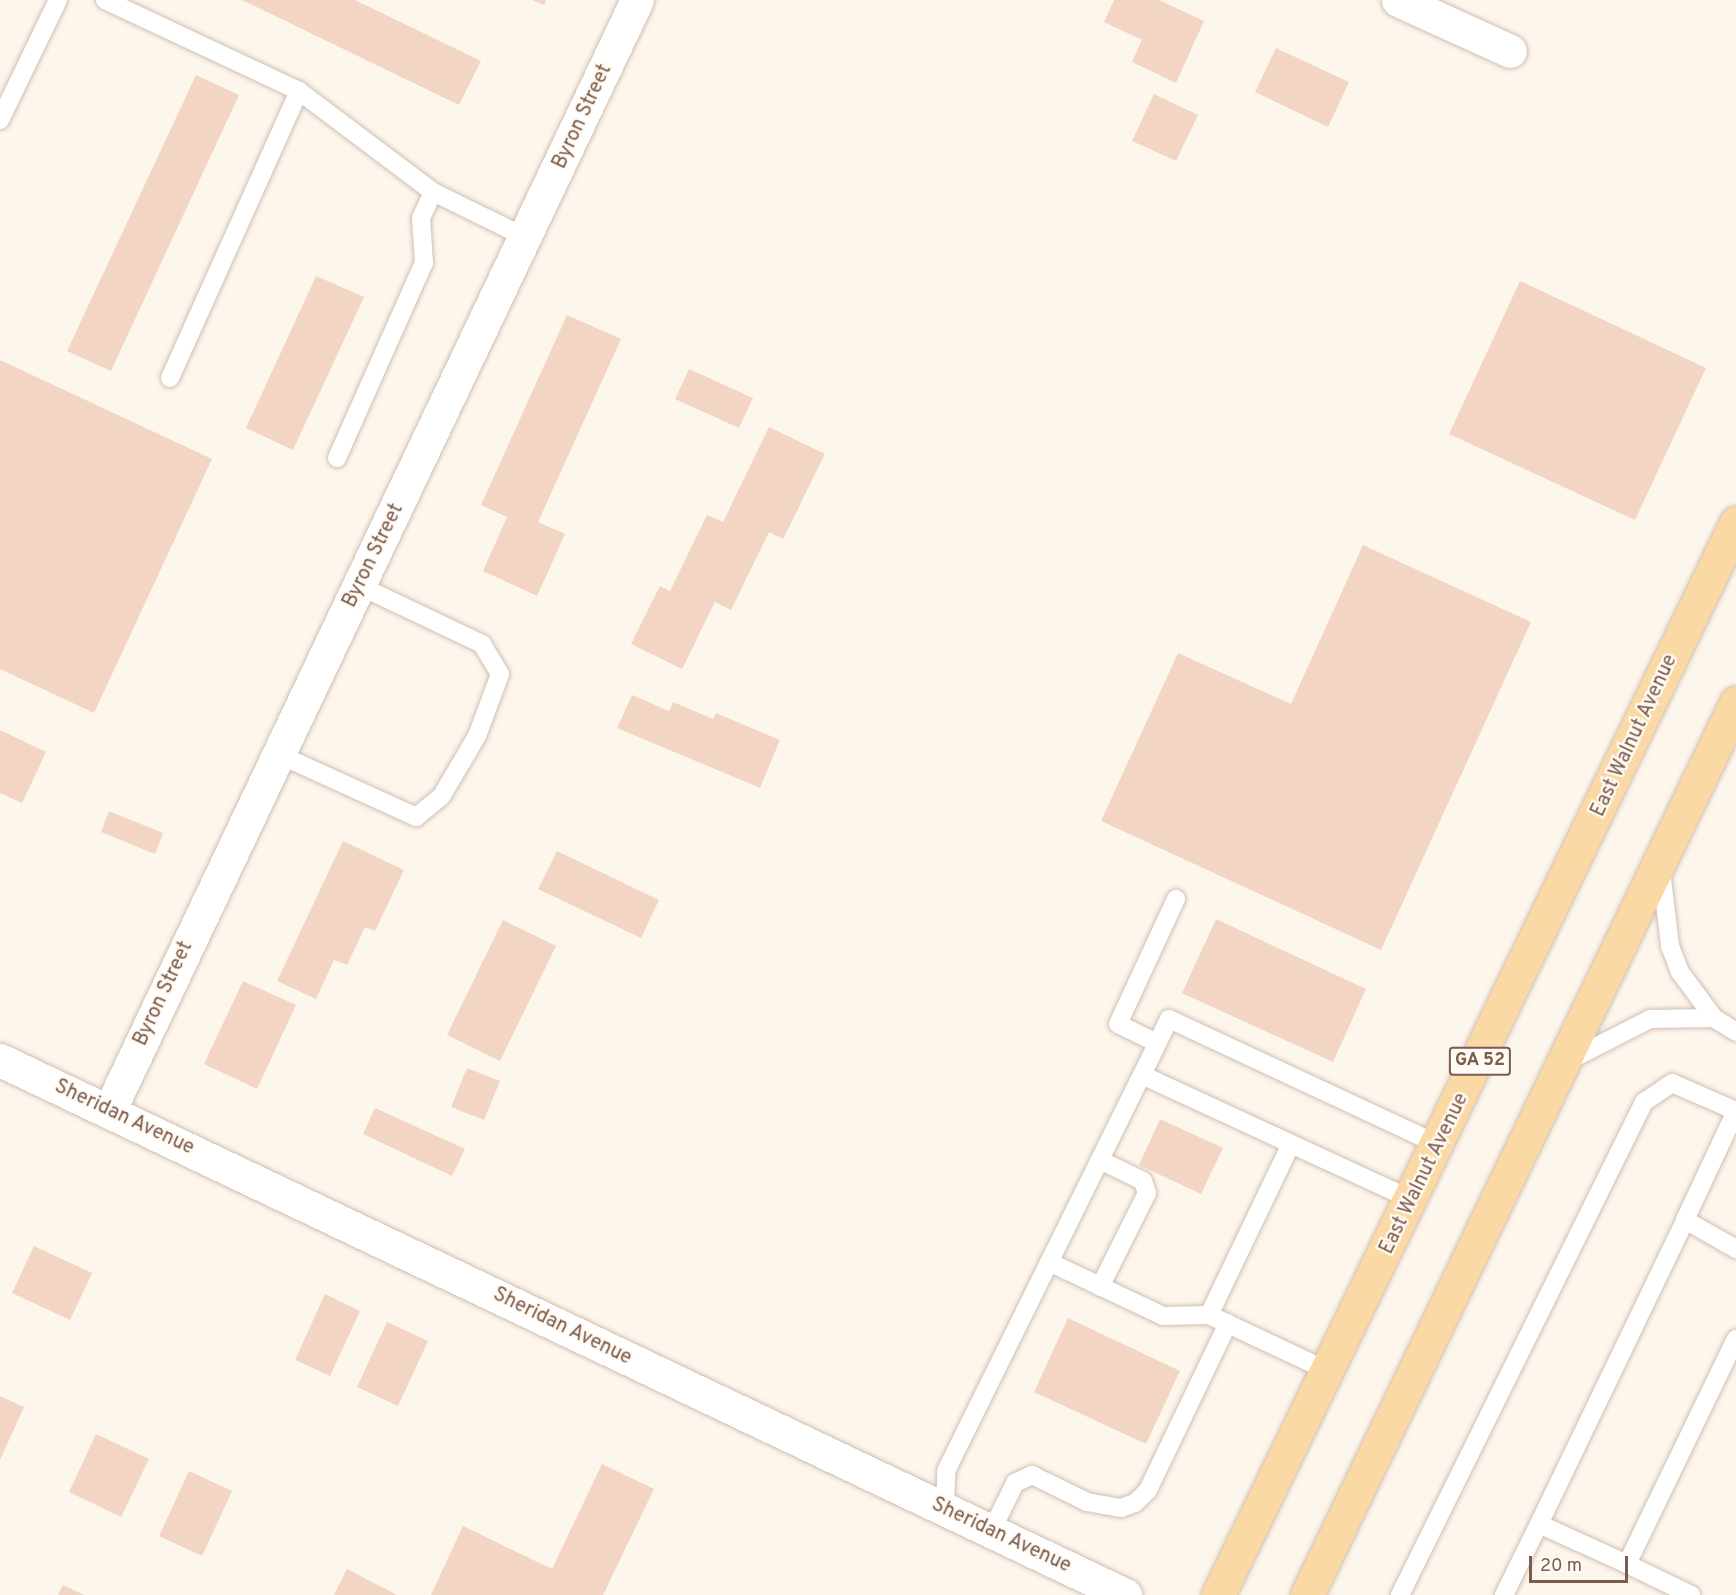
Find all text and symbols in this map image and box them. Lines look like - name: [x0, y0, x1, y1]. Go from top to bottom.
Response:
- street label: Byron Street: [548, 61, 618, 173]
- street label: Byron Street: [339, 500, 409, 612]
- street label: East Walnut Avenue: [1587, 650, 1683, 822]
- street label: Byron Street: [129, 938, 199, 1050]
- road number: GA 52: [1448, 1046, 1512, 1076]
- street label: Sheridan Avenue: [50, 1075, 198, 1161]
- street label: East Walnut Avenue: [1375, 1089, 1475, 1259]
- street label: Sheridan Avenue: [488, 1283, 636, 1371]
- street label: Sheridan Avenue: [927, 1493, 1075, 1579]
- scale bar: [1532, 1544, 1631, 1582]
- text: 20 m: [1540, 1555, 1582, 1578]

